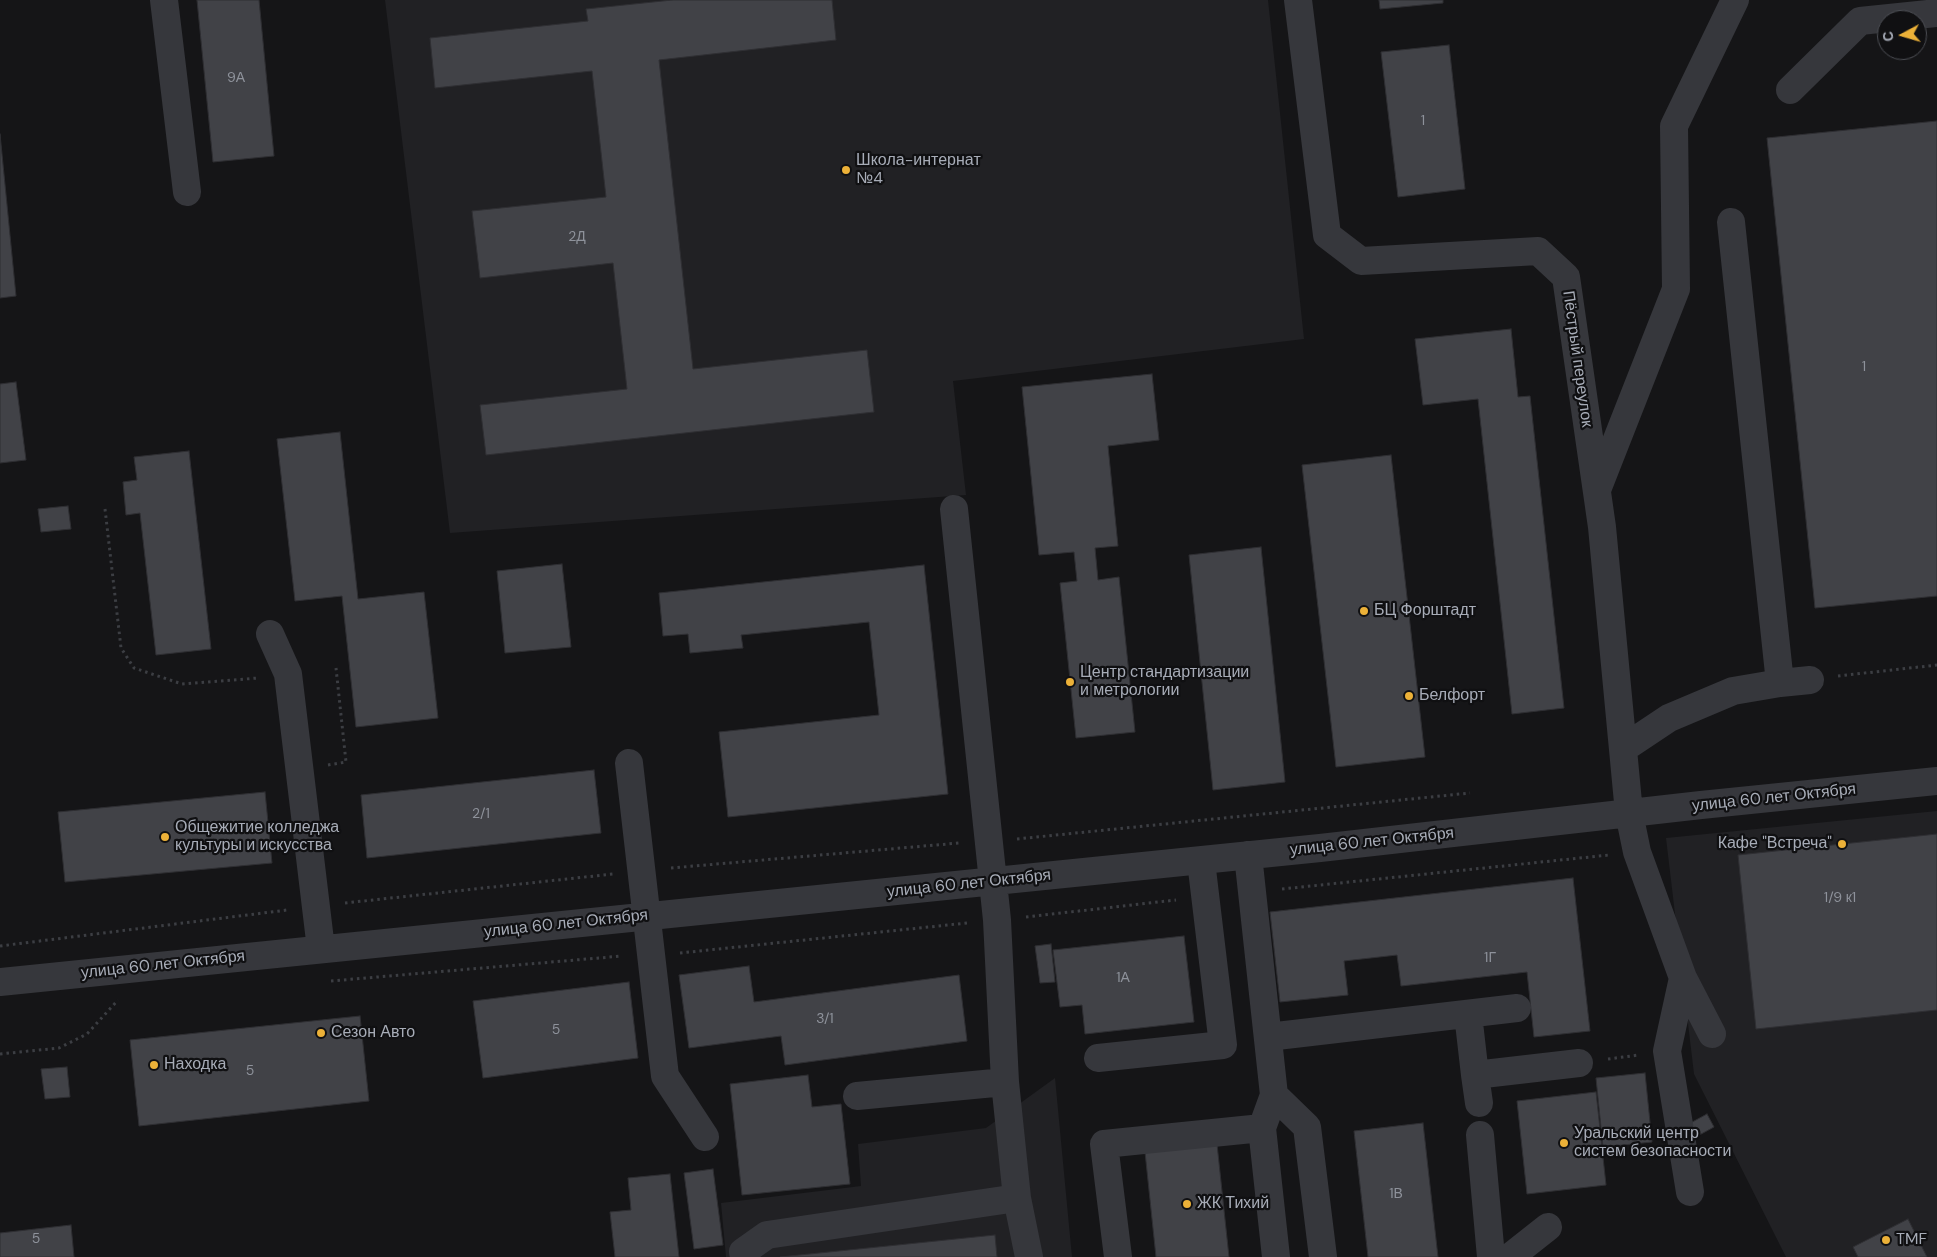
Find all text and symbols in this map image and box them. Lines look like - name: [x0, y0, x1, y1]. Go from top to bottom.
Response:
- north arrow: [1877, 10, 1927, 60]
- text: С: [1879, 30, 1898, 42]
- house number: 9А: [227, 70, 245, 86]
- house number: 1: [1421, 113, 1425, 129]
- place label: Школа-интернат №4: [856, 151, 981, 189]
- marker: Школа-интернат №4: [840, 164, 852, 176]
- house number: 2Д: [568, 229, 586, 245]
- street label: Пёстрый переулок: [1558, 290, 1596, 428]
- house number: 1: [1862, 359, 1866, 375]
- place label: БЦ Форштадт: [1374, 601, 1476, 621]
- marker: БЦ Форштадт: [1358, 605, 1370, 617]
- place label: Центр стандартизации и метрологии: [1080, 663, 1249, 701]
- marker: Центр стандартизации и метрологии: [1064, 676, 1076, 688]
- place label: Белфорт: [1419, 686, 1485, 706]
- marker: Белфорт: [1403, 690, 1415, 702]
- street label: улица 60 лет Октября: [1691, 780, 1857, 816]
- house number: 2/1: [472, 806, 490, 822]
- place label: Общежитие колледжа культуры и искусства: [175, 818, 339, 856]
- street label: улица 60 лет Октября: [1289, 824, 1455, 860]
- marker: Общежитие колледжа культуры и искусства: [159, 831, 171, 843]
- place label: Кафе "Встреча": [1718, 834, 1832, 854]
- marker: Кафе "Встреча": [1836, 838, 1848, 850]
- street label: улица 60 лет Октября: [886, 866, 1052, 902]
- house number: 1/9 к1: [1824, 890, 1856, 906]
- street label: улица 60 лет Октября: [483, 906, 649, 942]
- street label: улица 60 лет Октября: [80, 947, 246, 983]
- house number: 1Г: [1484, 950, 1496, 966]
- house number: 1А: [1116, 970, 1130, 986]
- house number: 3/1: [816, 1011, 834, 1027]
- house number: 5: [552, 1022, 560, 1038]
- place label: Сезон Авто: [331, 1023, 415, 1043]
- marker: Сезон Авто: [315, 1027, 327, 1039]
- place label: Находка: [164, 1055, 226, 1075]
- marker: Находка: [148, 1059, 160, 1071]
- house number: 5: [246, 1063, 254, 1079]
- place label: Уральский центр систем безопасности: [1574, 1124, 1731, 1162]
- marker: Уральский центр систем безопасности: [1558, 1137, 1570, 1149]
- house number: 1В: [1389, 1186, 1403, 1202]
- place label: ЖК Тихий: [1197, 1194, 1269, 1214]
- marker: ЖК Тихий: [1181, 1198, 1193, 1210]
- place label: TMF: [1896, 1230, 1927, 1250]
- house number: 5: [32, 1231, 40, 1247]
- marker: TMF: [1880, 1234, 1892, 1246]

